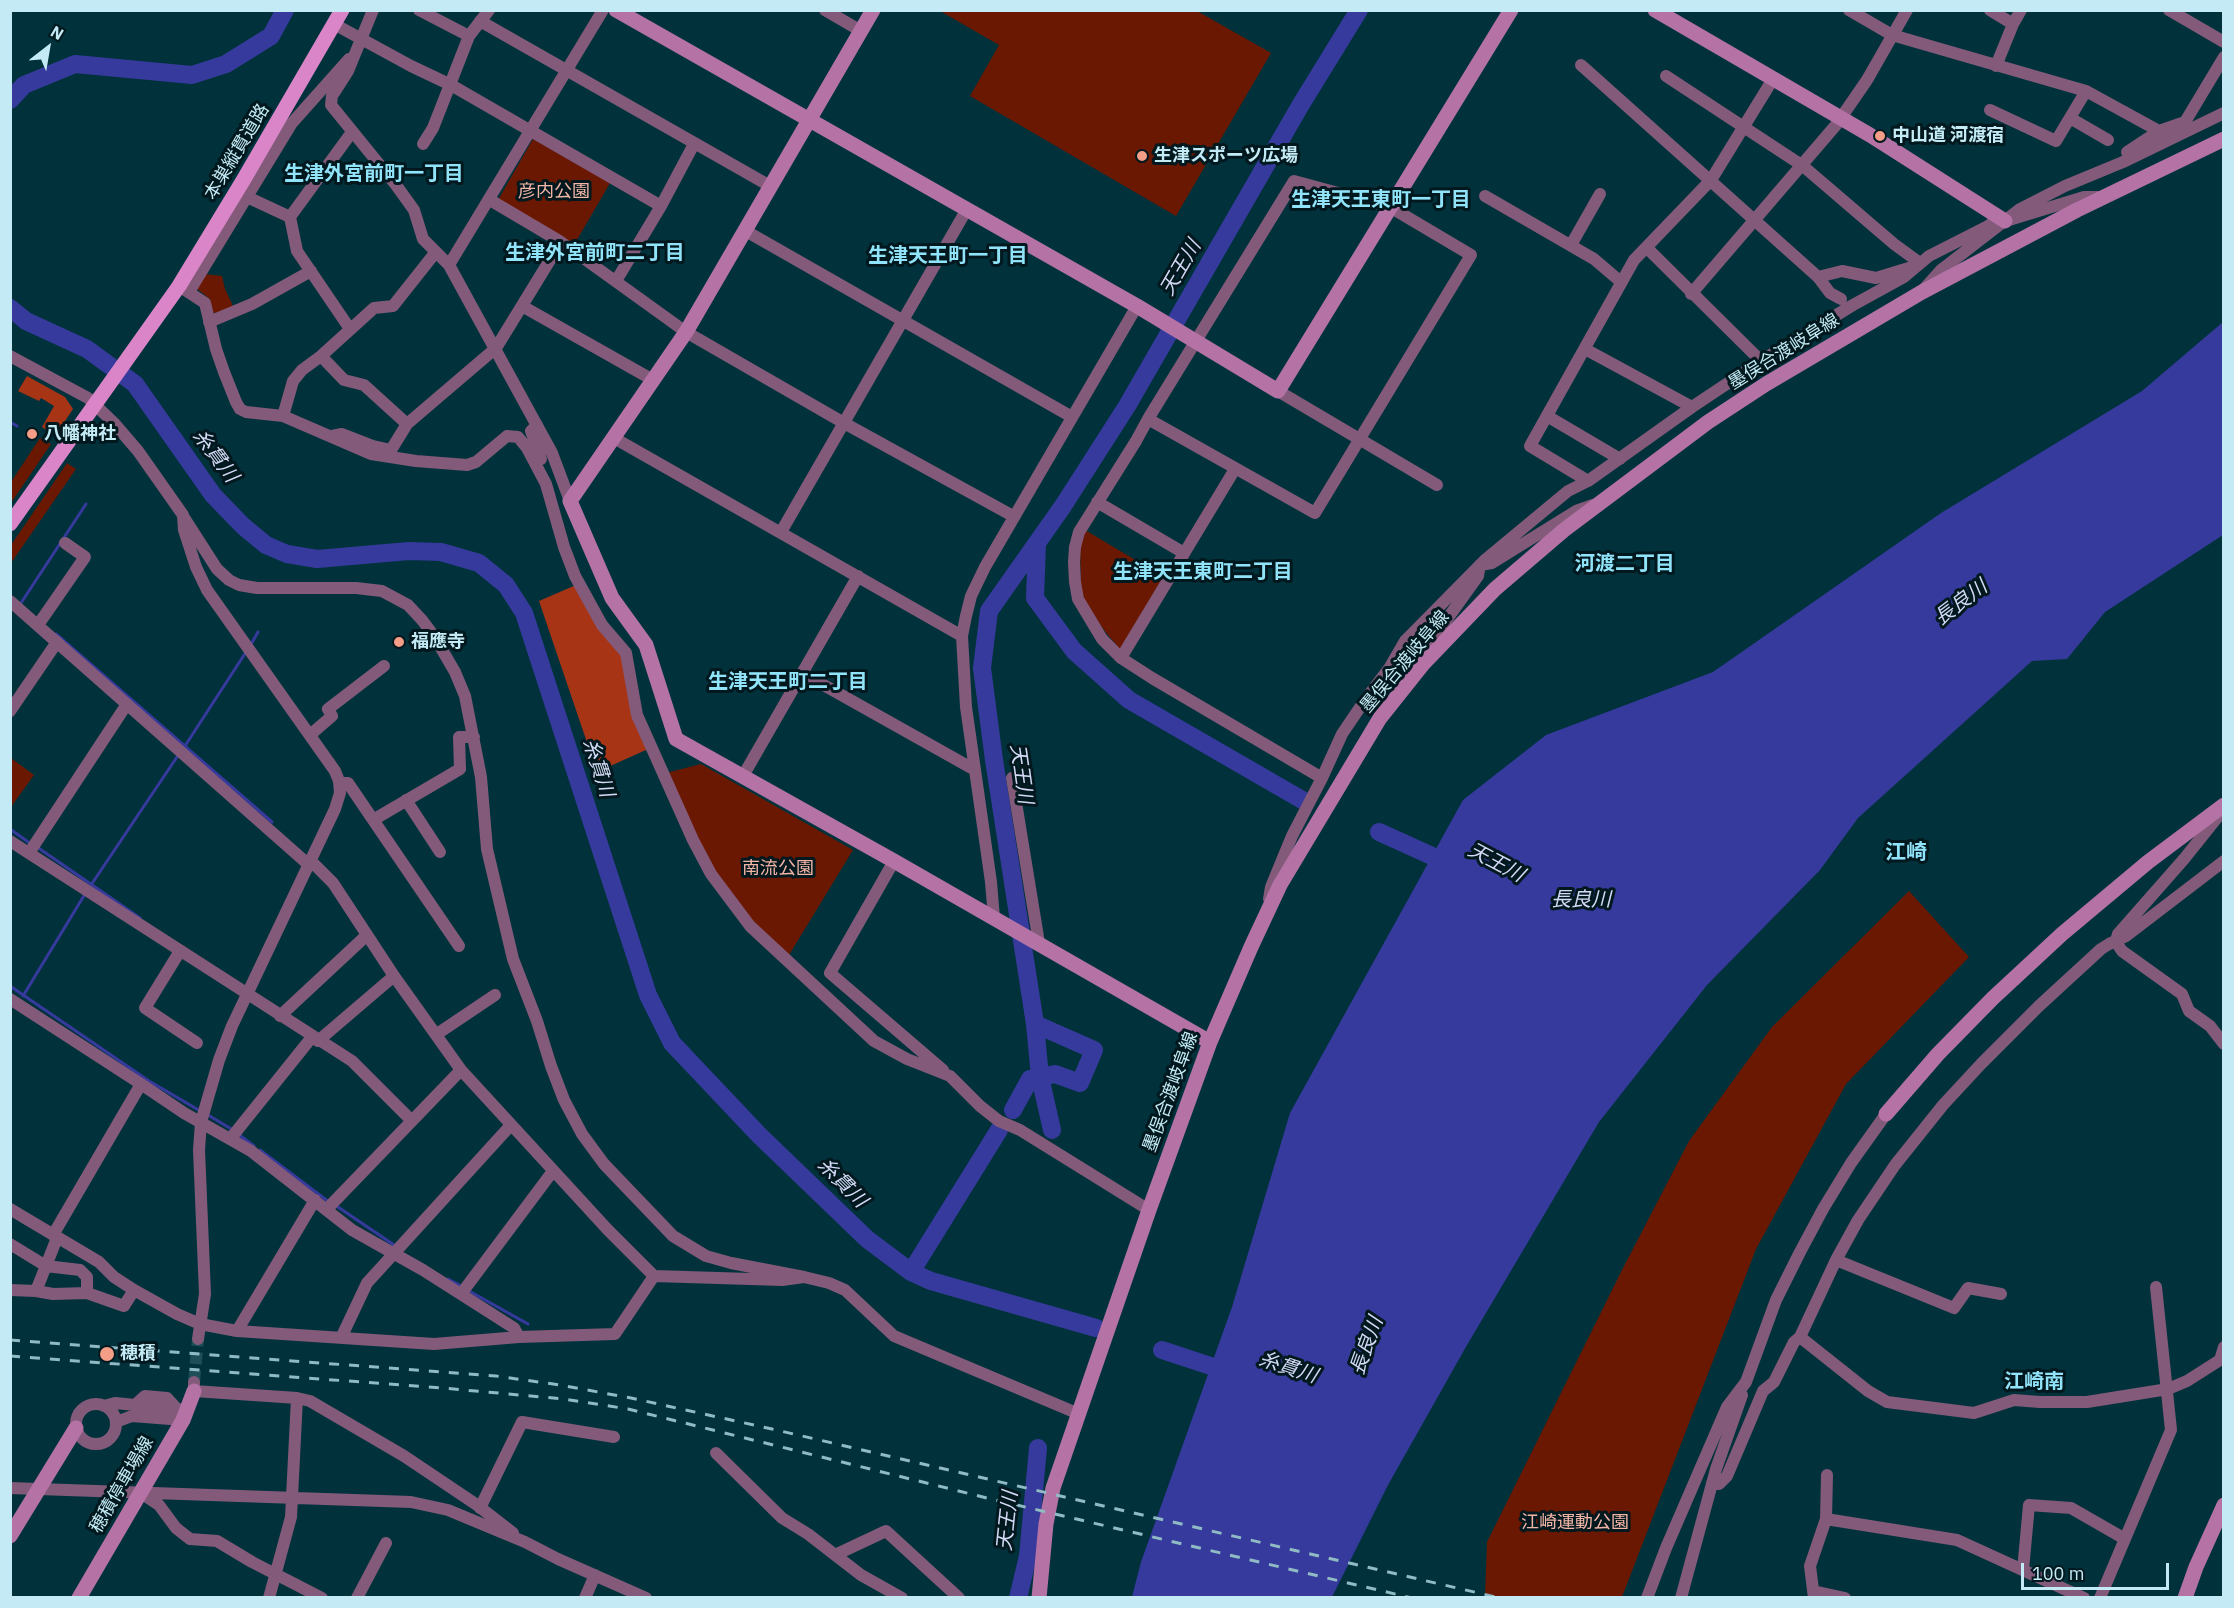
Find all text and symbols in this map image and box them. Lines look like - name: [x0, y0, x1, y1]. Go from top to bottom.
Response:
- north arrow: [18, 18, 78, 78]
- text: N: [47, 21, 67, 44]
- street label: 本巣縦貫道路: [200, 100, 274, 204]
- place label: 中山道 河渡宿: [1892, 125, 2004, 147]
- marker: 中山道 河渡宿: [1873, 129, 1887, 143]
- place label: 生津スポーツ広場: [1154, 145, 1298, 167]
- marker: 生津スポーツ広場: [1135, 149, 1149, 163]
- district label: 生津外宮前町一丁目: [284, 162, 464, 186]
- park label: 彦内公園: [518, 181, 590, 203]
- district label: 生津天王東町一丁目: [1291, 188, 1471, 212]
- water label: 天王川: [1156, 236, 1206, 300]
- district label: 生津外宮前町二丁目: [505, 241, 685, 265]
- district label: 生津天王町一丁目: [868, 244, 1028, 268]
- street label: 墨俣合渡岐阜線: [1725, 309, 1843, 395]
- place label: 八幡神社: [44, 423, 116, 445]
- water label: 糸貫川: [187, 425, 243, 487]
- marker: 八幡神社: [25, 427, 39, 441]
- district label: 河渡二丁目: [1575, 552, 1675, 576]
- district label: 生津天王東町二丁目: [1113, 560, 1293, 584]
- water label: 長良川: [1930, 575, 1992, 631]
- street label: 墨俣合渡岐阜線: [1356, 607, 1454, 717]
- place label: 福應寺: [411, 631, 465, 653]
- marker: 福應寺: [392, 635, 406, 649]
- district label: 生津天王町二丁目: [708, 670, 868, 694]
- water label: 糸貫川: [577, 736, 619, 800]
- water label: 天王川: [1005, 743, 1037, 805]
- water label: 天王川: [1464, 838, 1528, 888]
- district label: 江崎: [1885, 840, 1927, 866]
- park label: 南流公園: [742, 858, 814, 880]
- water label: 長良川: [1551, 888, 1611, 912]
- street label: 墨俣合渡岐阜線: [1139, 1029, 1203, 1155]
- water label: 糸貫川: [812, 1153, 872, 1213]
- water label: 長良川: [1345, 1314, 1389, 1378]
- place label: 穂積: [120, 1343, 156, 1365]
- marker: 穂積: [98, 1345, 116, 1363]
- water label: 糸貫川: [1256, 1347, 1320, 1389]
- district label: 江崎南: [2004, 1370, 2064, 1394]
- street label: 穂積停車場線: [86, 1433, 158, 1537]
- water label: 天王川: [993, 1490, 1023, 1552]
- park label: 江崎運動公園: [1521, 1512, 1629, 1534]
- scale bar: [2024, 1551, 2172, 1589]
- text: 100 m: [2032, 1562, 2084, 1585]

